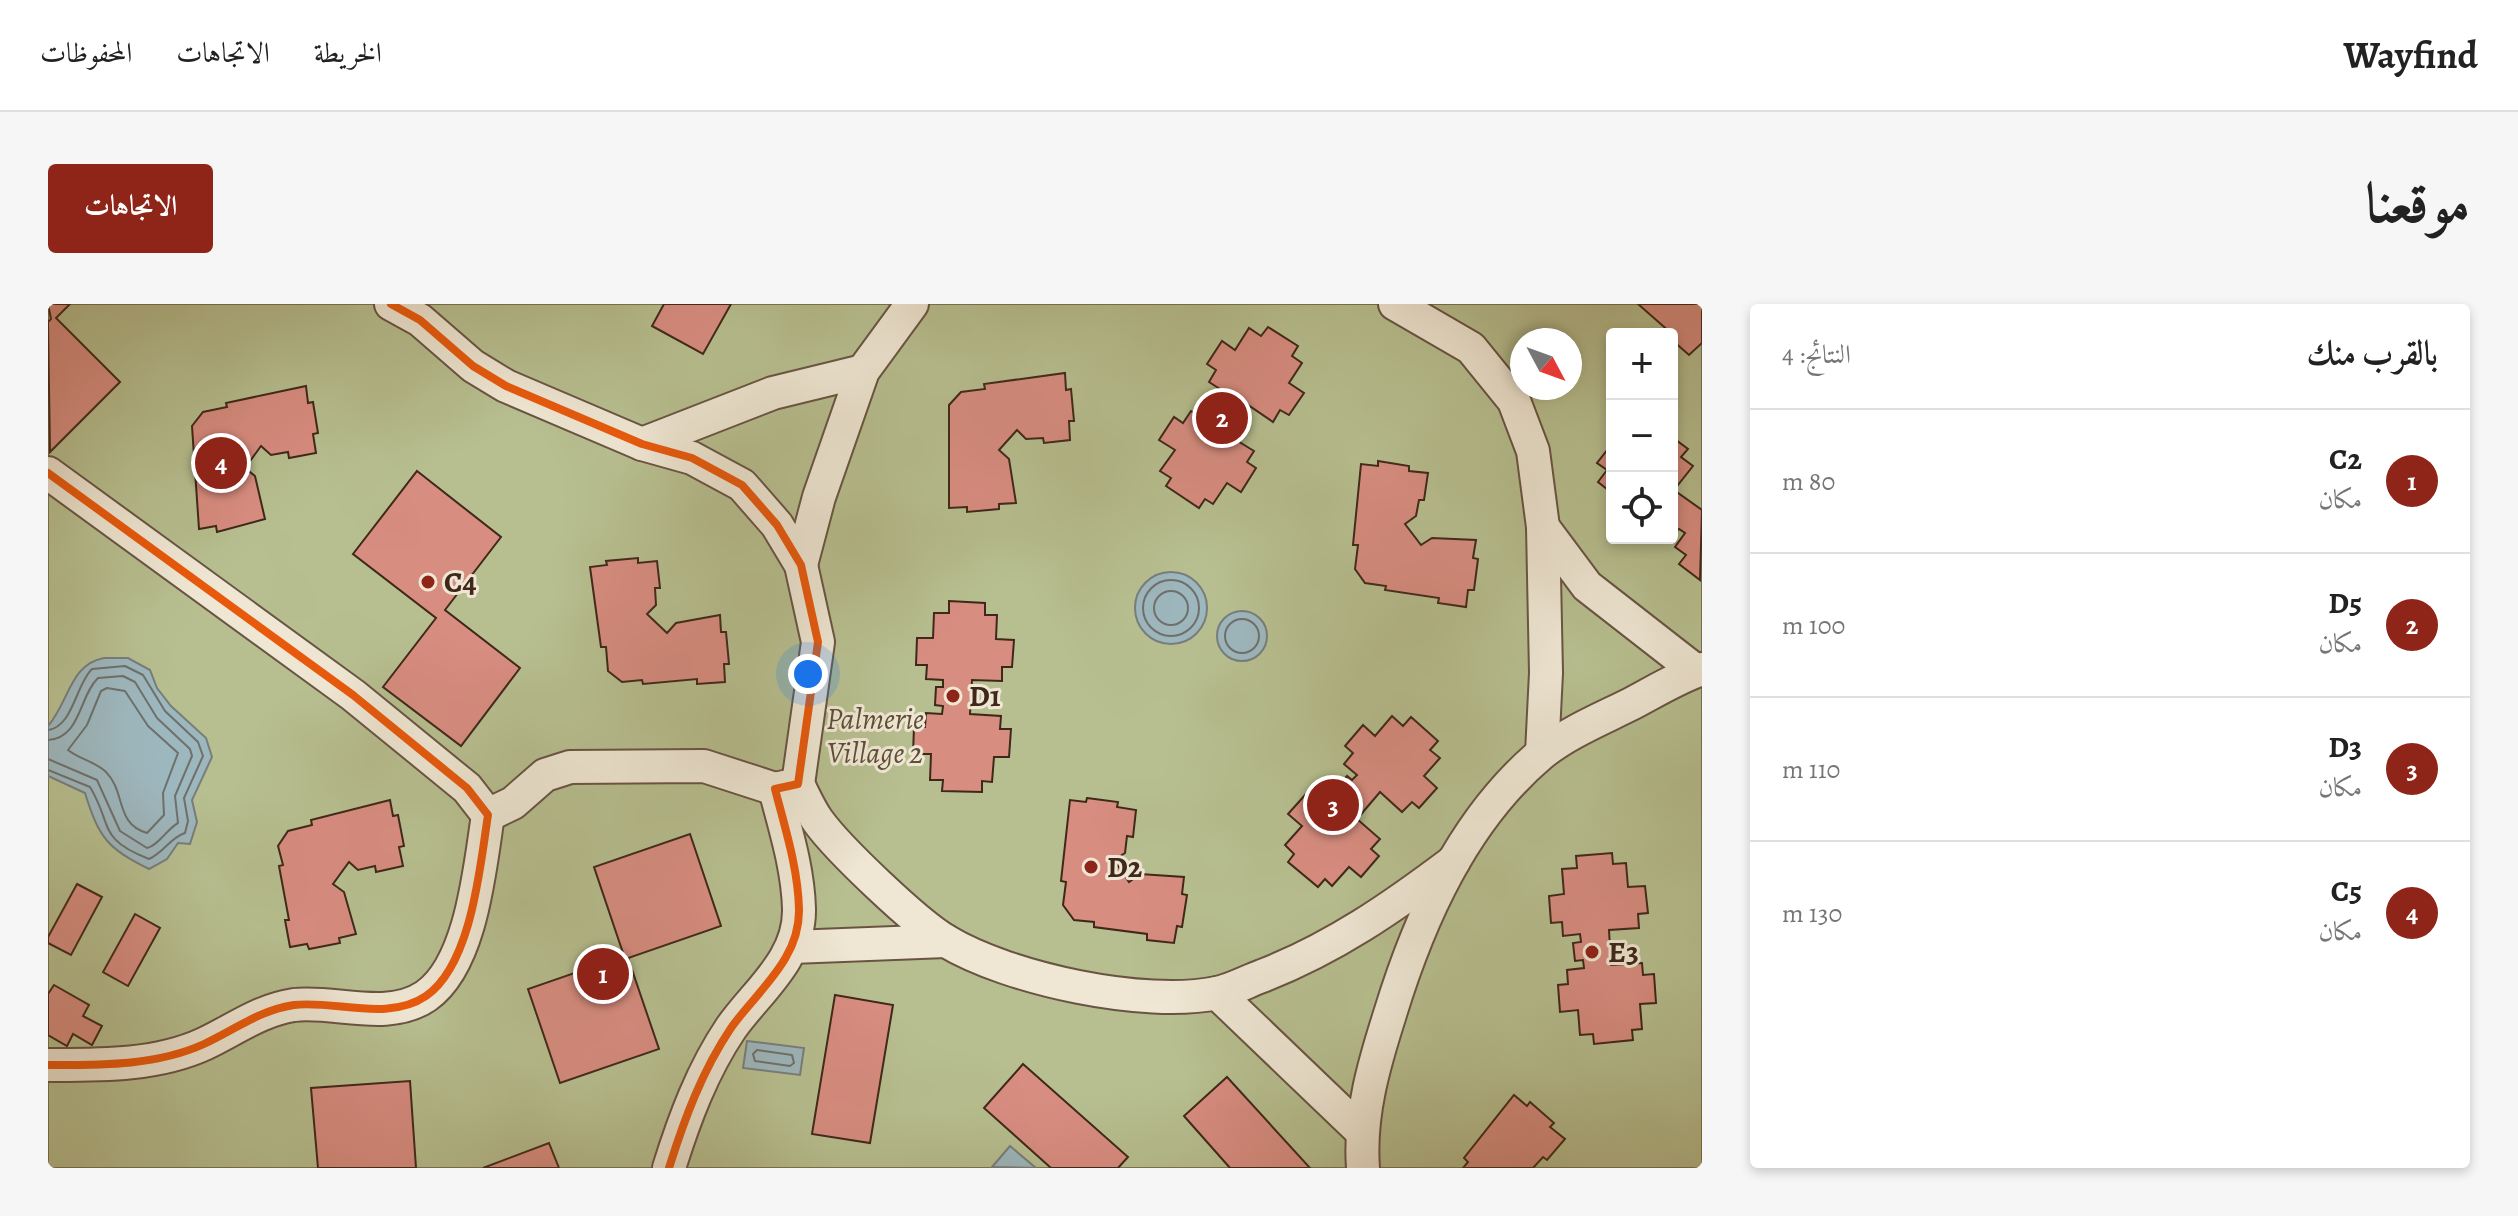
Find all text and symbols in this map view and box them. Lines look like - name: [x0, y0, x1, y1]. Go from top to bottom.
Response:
- text: Wayfind: [2343, 29, 2478, 81]
- text: المحفوظات: [40, 34, 132, 72]
- text: الاتجاهات: [176, 34, 270, 72]
- text: الخريطة: [314, 34, 382, 72]
- button: الاتجاهات: [48, 164, 213, 253]
- text: موقعنا: [2365, 165, 2470, 241]
- north arrow: [1510, 328, 1582, 400]
- map controls: [1606, 328, 1678, 544]
- button: +: [1606, 328, 1678, 400]
- text: بالقرب منك: [2306, 329, 2438, 376]
- text: النتائج: 4: [1782, 337, 1851, 372]
- pin: 2: [1196, 388, 1248, 448]
- button: −: [1606, 400, 1678, 472]
- pin: 4: [195, 433, 247, 493]
- text: C2: [2329, 439, 2362, 479]
- text: 80 m: [1782, 464, 1835, 499]
- text: 1: [2407, 464, 2417, 499]
- button: locate: [1606, 472, 1678, 544]
- text: مكان: [2318, 482, 2362, 517]
- place label: C4: [444, 562, 477, 602]
- marker: C4: [419, 573, 437, 591]
- text: D5: [2328, 583, 2362, 623]
- text: 100 m: [1782, 608, 1845, 643]
- text: 2: [2406, 608, 2418, 643]
- text: مكان: [2318, 626, 2362, 661]
- your location: [788, 654, 828, 694]
- place label: D1: [969, 676, 1001, 716]
- marker: D1: [944, 687, 962, 705]
- park label: Palmerie Village 2: [826, 699, 924, 773]
- text: D3: [2328, 727, 2362, 767]
- text: 110 m: [1782, 752, 1840, 787]
- text: 3: [2406, 752, 2418, 787]
- text: مكان: [2318, 770, 2362, 805]
- pin: 3: [1307, 775, 1359, 835]
- place label: D2: [1107, 847, 1143, 887]
- marker: D2: [1082, 858, 1100, 876]
- text: C5: [2331, 871, 2362, 911]
- text: 130 m: [1782, 896, 1842, 931]
- text: 4: [2406, 896, 2418, 931]
- text: مكان: [2318, 914, 2362, 949]
- place label: E3: [1608, 932, 1639, 972]
- marker: E3: [1583, 943, 1601, 961]
- pin: 1: [577, 944, 629, 1004]

